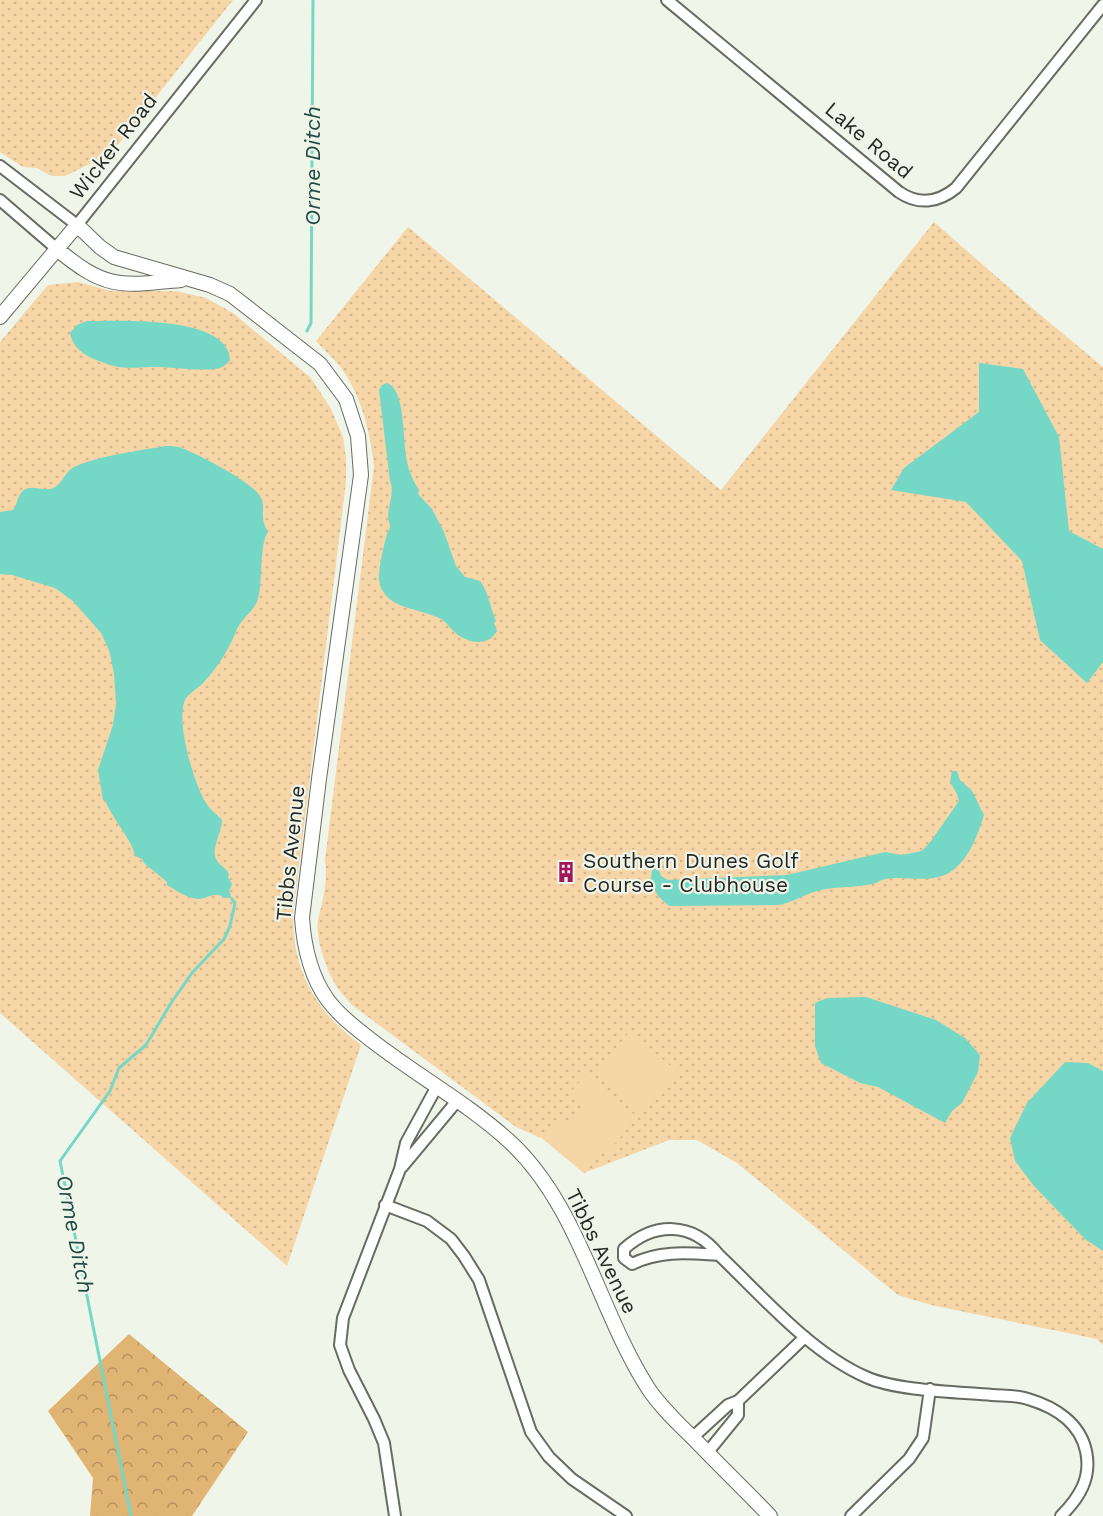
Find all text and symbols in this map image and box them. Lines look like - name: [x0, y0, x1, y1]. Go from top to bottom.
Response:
- street label: Wicker Road: [64, 88, 162, 204]
- street label: Lake Road: [820, 96, 918, 184]
- water label: Orme Ditch: [300, 106, 325, 226]
- street label: Tibbs Avenue: [270, 784, 310, 922]
- place label: Southern Dunes Golf Course - Clubhouse: [583, 848, 799, 897]
- building icon: Southern Dunes Golf Course - Clubhouse: [554, 860, 578, 884]
- water label: Orme Ditch: [51, 1173, 99, 1295]
- street label: Tibbs Avenue: [561, 1184, 643, 1318]

